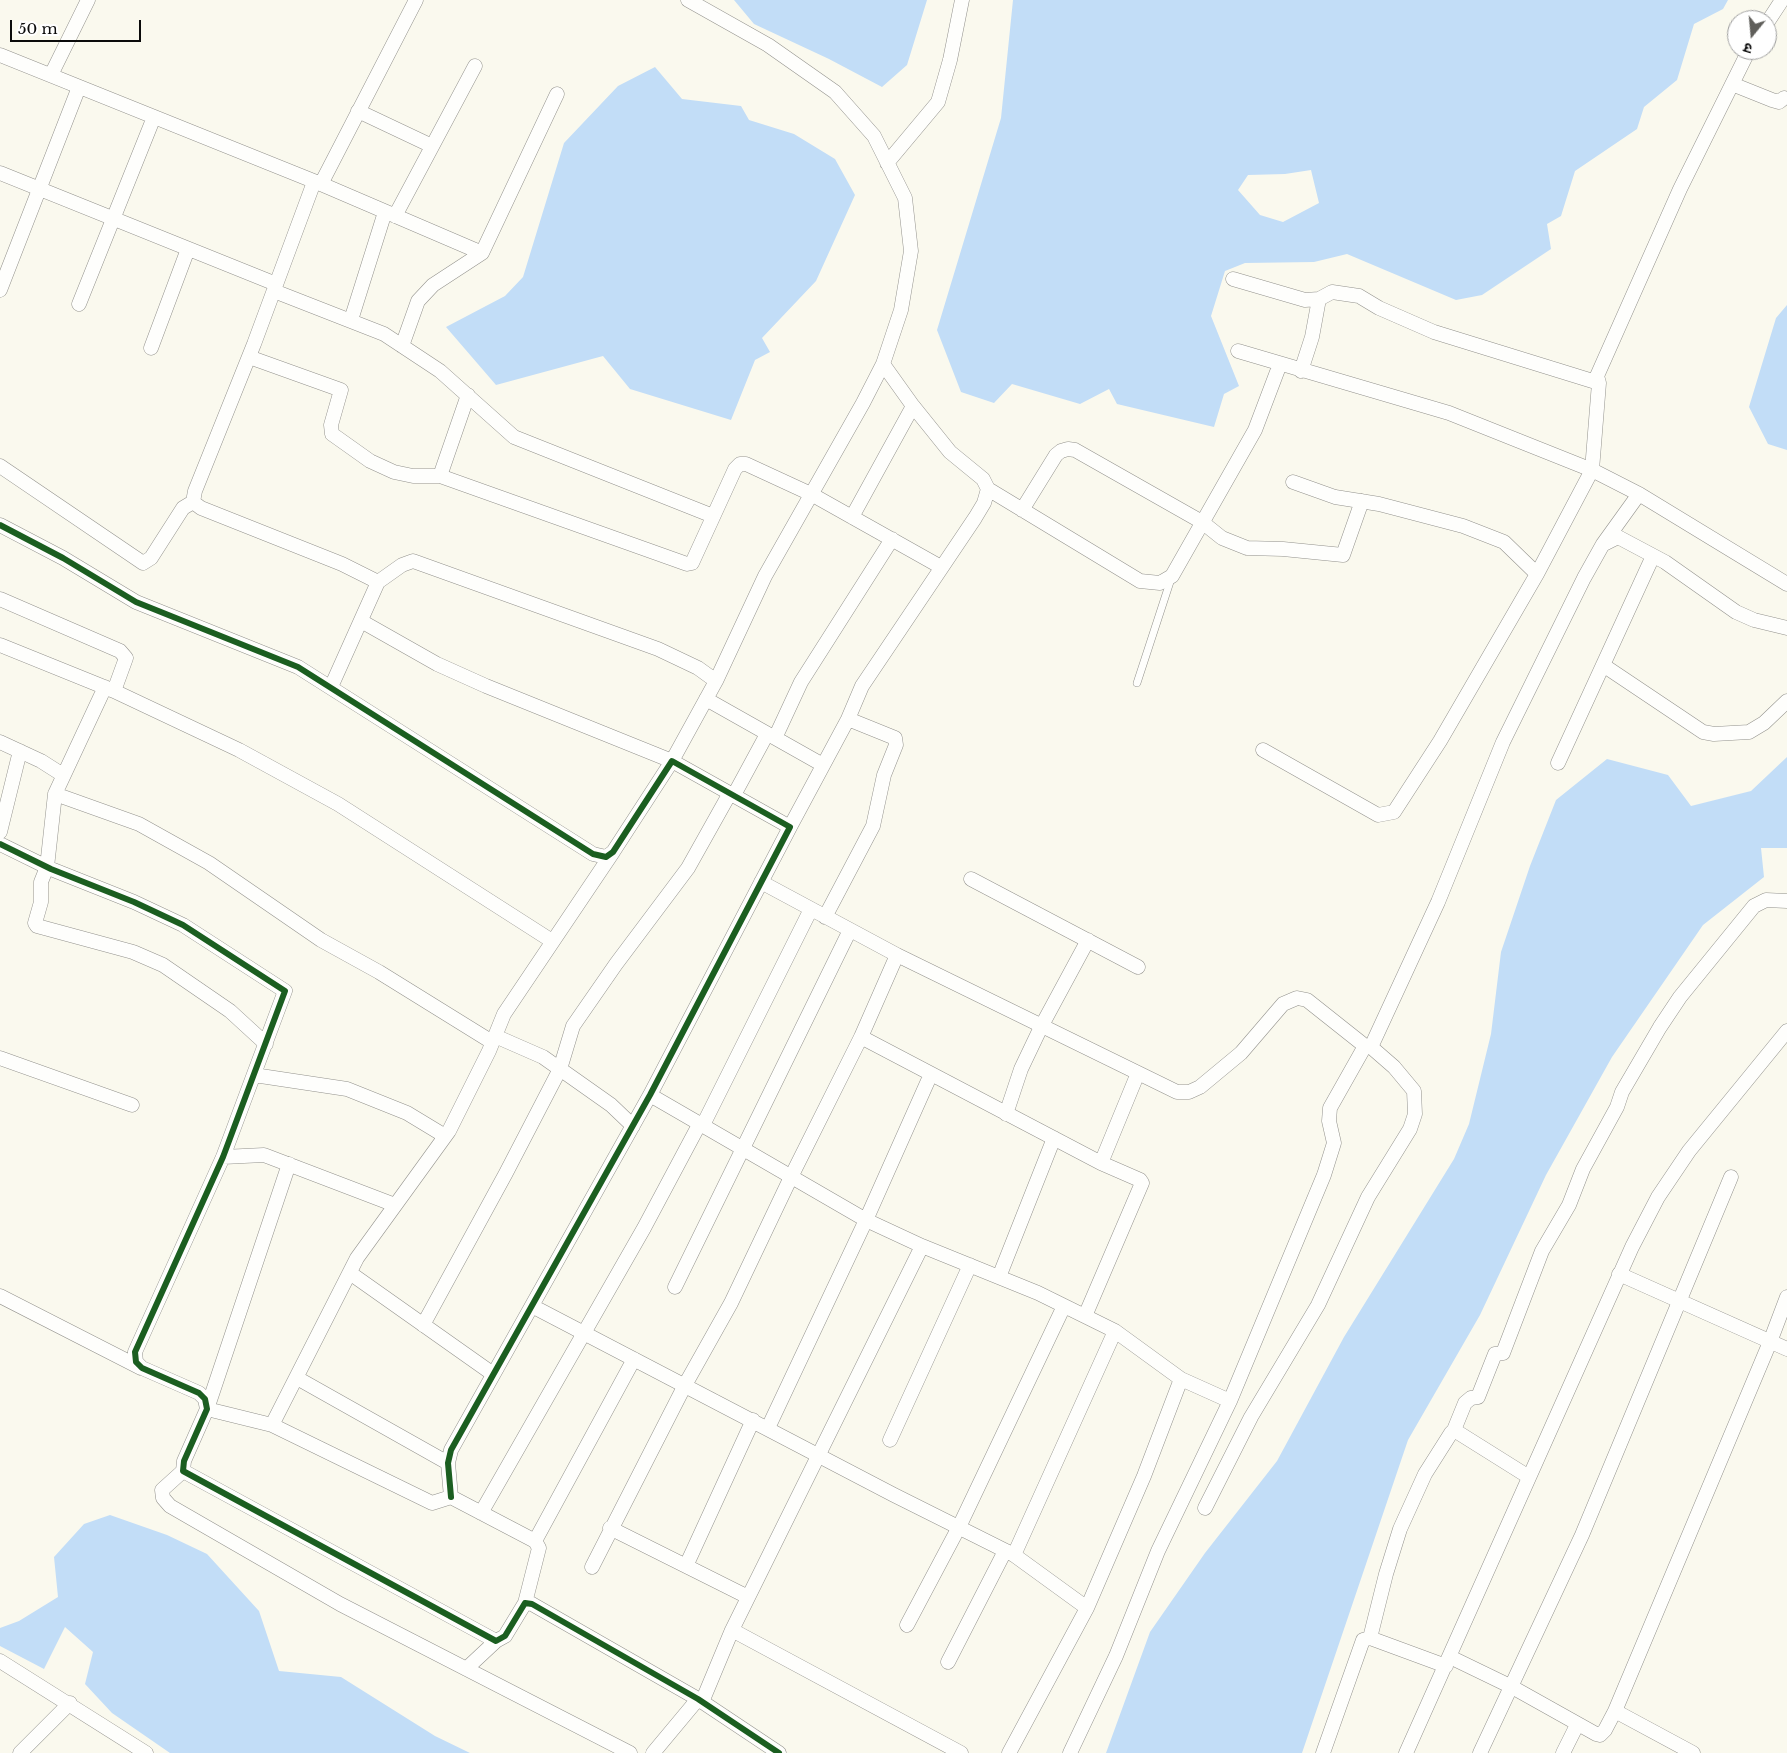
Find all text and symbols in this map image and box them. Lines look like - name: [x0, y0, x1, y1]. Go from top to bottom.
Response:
- scale bar: [12, 10, 144, 42]
- north arrow: [1727, 10, 1777, 60]
- text: 50 m: [18, 19, 58, 38]
- text: उ: [1741, 39, 1754, 58]

